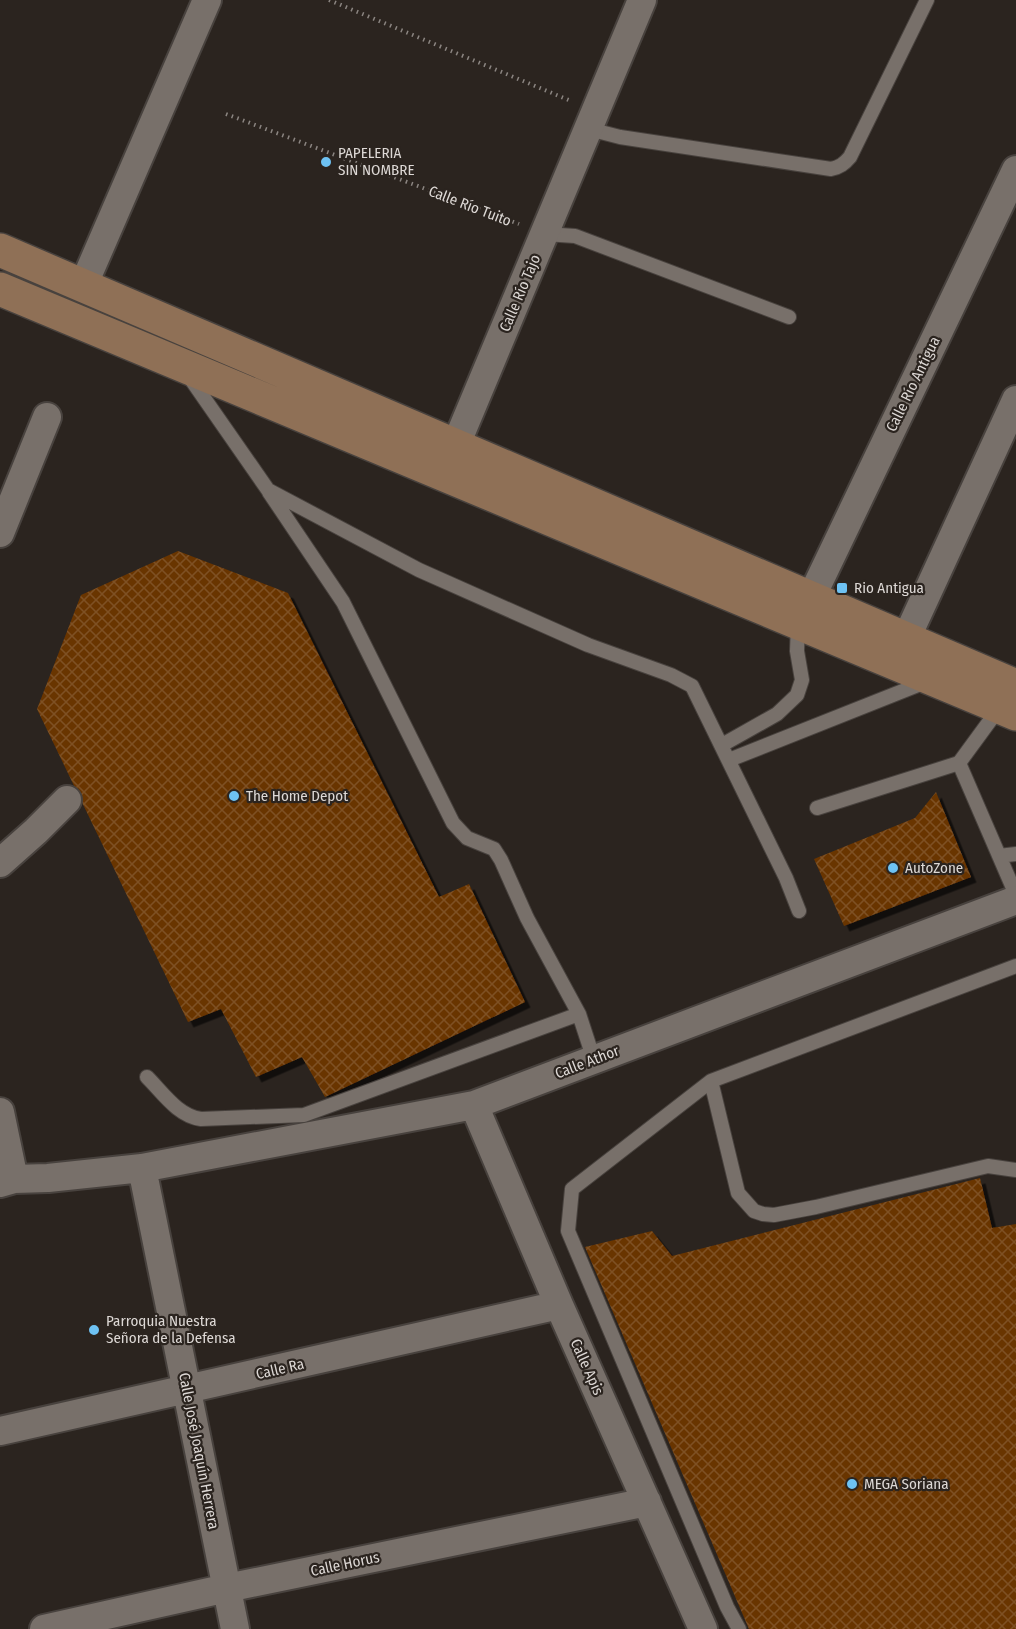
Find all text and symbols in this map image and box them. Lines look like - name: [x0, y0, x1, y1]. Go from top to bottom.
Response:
- place label: PAPELERIA SIN NOMBRE: [338, 144, 415, 179]
- marker: PAPELERIA SIN NOMBRE: [319, 155, 333, 169]
- street label: Calle Río Tuito: [426, 182, 514, 230]
- street label: Calle Río Tajo: [496, 252, 544, 334]
- street label: Calle Río Antigua: [882, 334, 944, 434]
- place label: Rio Antigua: [854, 579, 924, 597]
- marker: Rio Antigua: [835, 581, 849, 595]
- place label: The Home Depot: [246, 787, 348, 805]
- marker: The Home Depot: [227, 789, 241, 803]
- place label: AutoZone: [905, 859, 963, 877]
- marker: AutoZone: [886, 861, 900, 875]
- street label: Calle Athor: [552, 1041, 622, 1082]
- place label: Parroquia Nuestra Señora de la Defensa: [106, 1312, 236, 1347]
- marker: Parroquia Nuestra Señora de la Defensa: [87, 1323, 101, 1337]
- street label: Calle Apis: [567, 1336, 607, 1398]
- street label: Calle Ra: [254, 1355, 306, 1383]
- street label: Calle José Joaquín Herrera: [175, 1371, 223, 1531]
- place label: MEGA Soriana: [864, 1475, 948, 1493]
- marker: MEGA Soriana: [845, 1477, 859, 1491]
- street label: Calle Horus: [309, 1548, 381, 1580]

